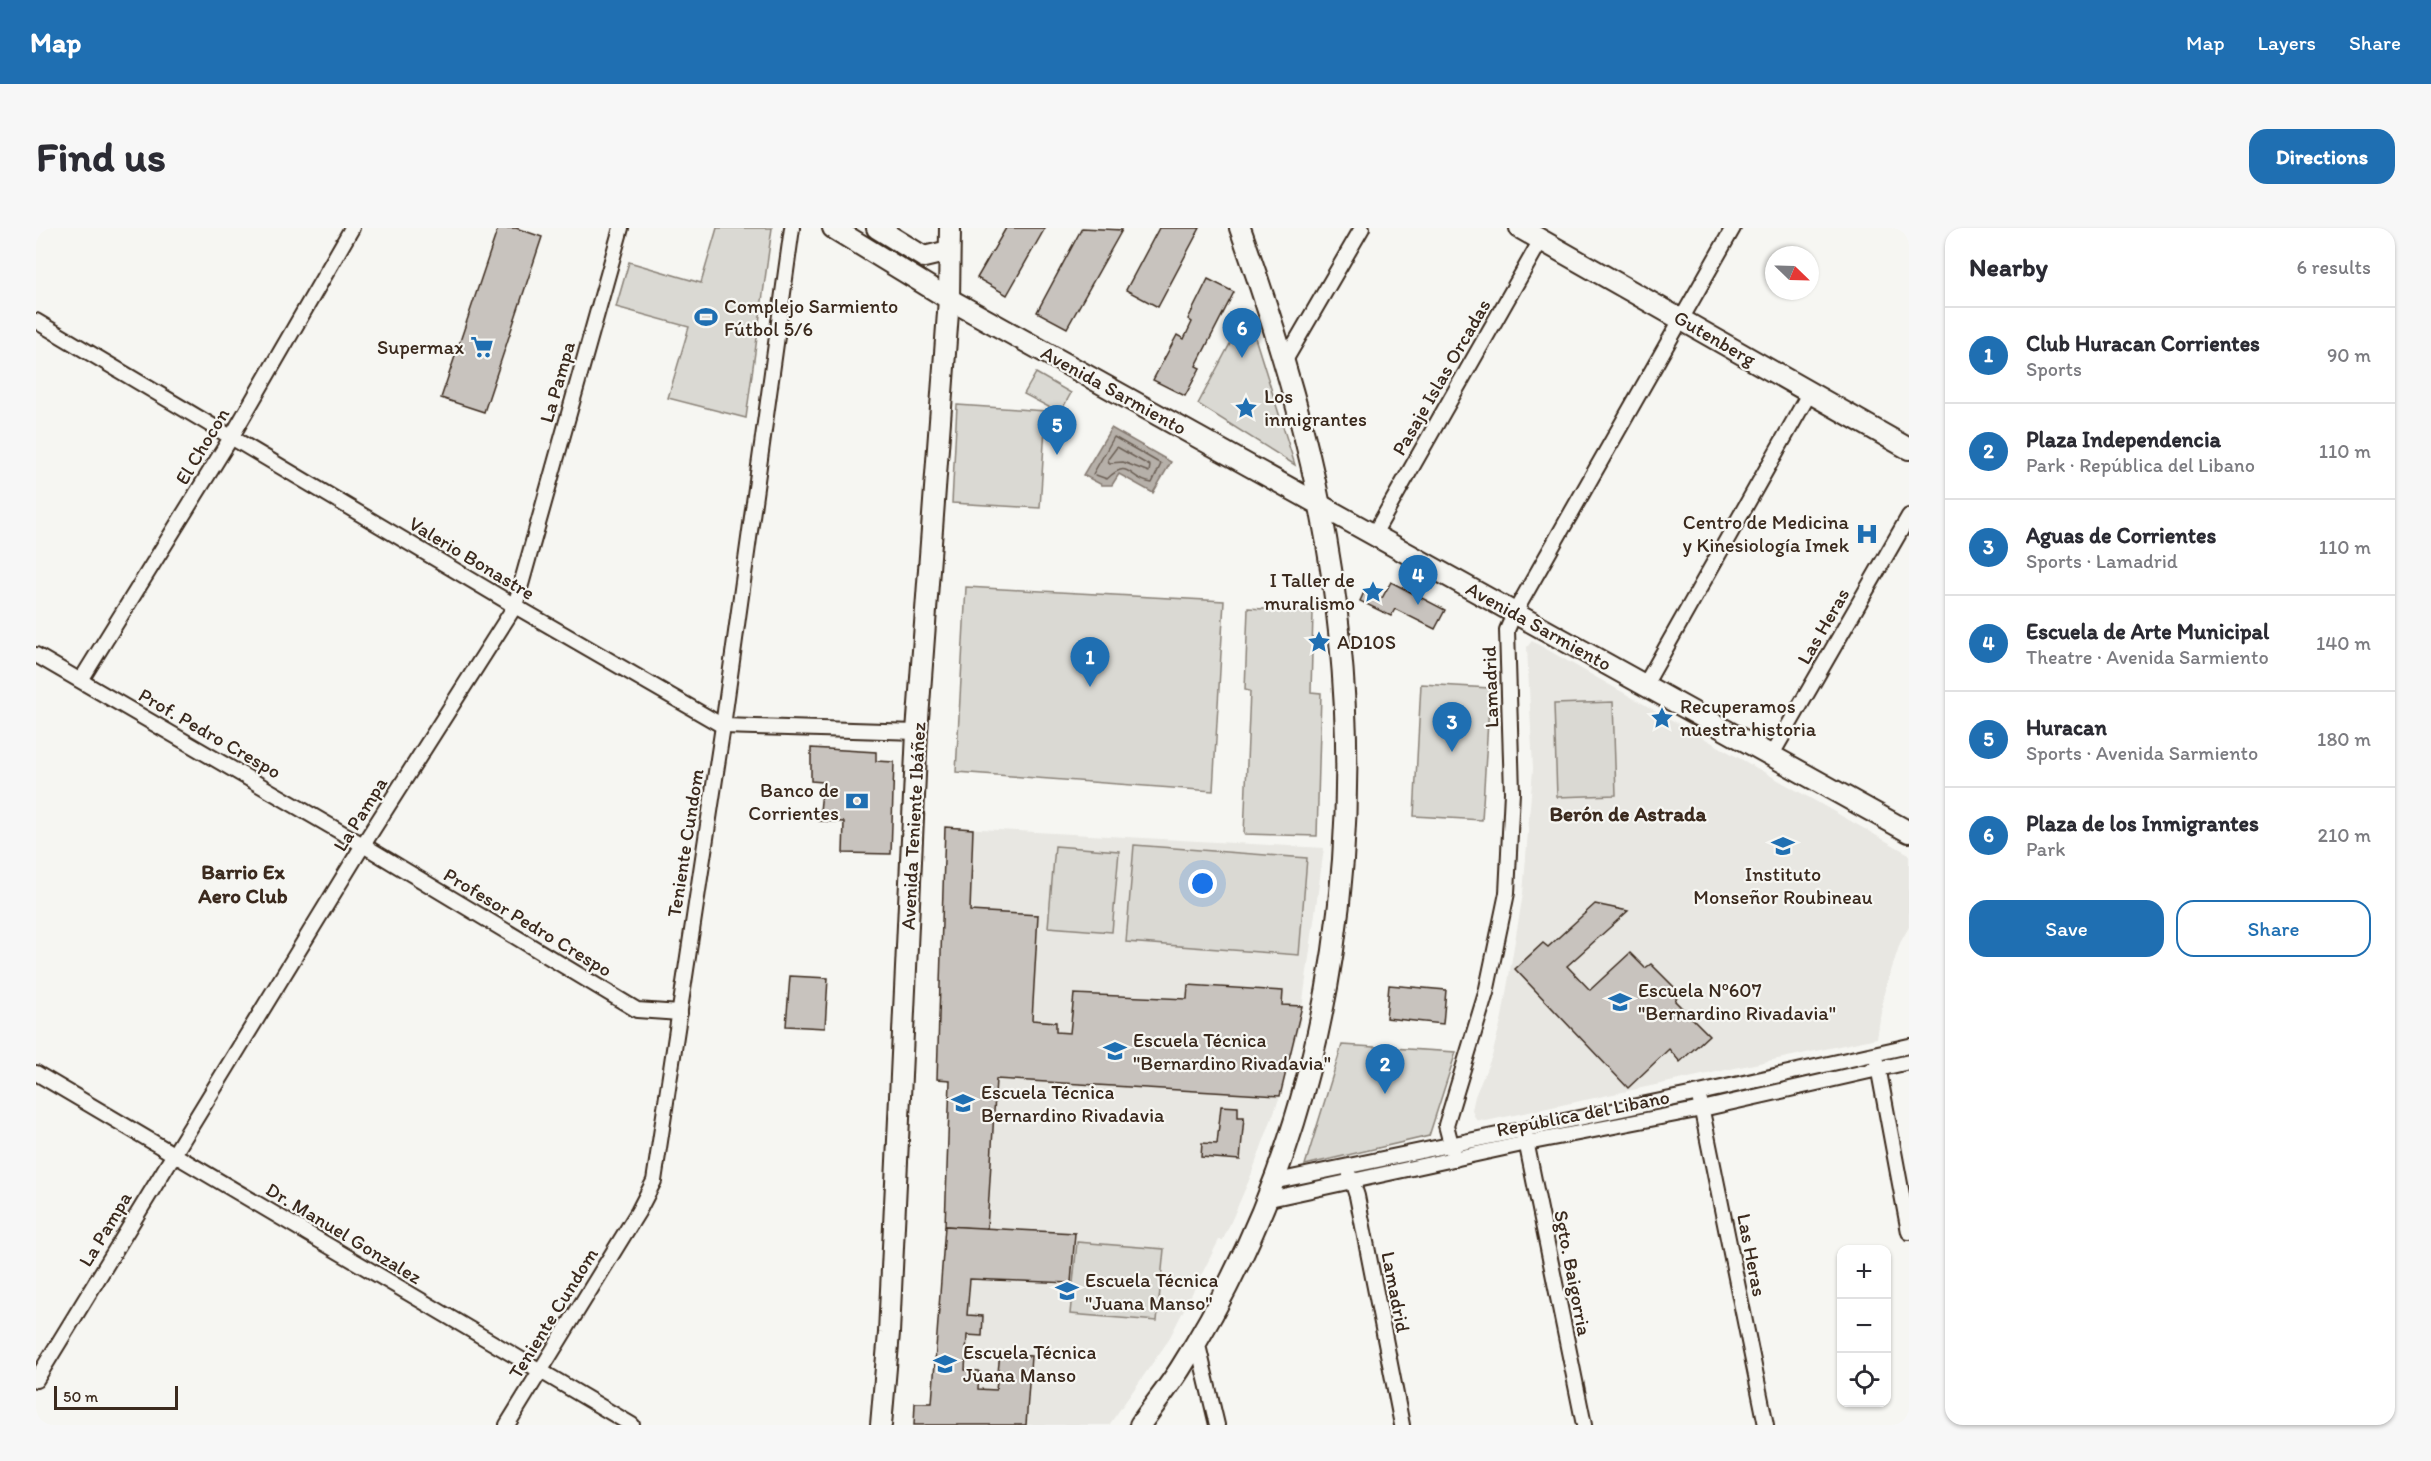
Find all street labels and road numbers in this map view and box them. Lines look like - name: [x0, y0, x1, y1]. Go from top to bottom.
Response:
- street label: Pasaje Islas Orcadas: [1386, 295, 1496, 459]
- street label: Gutenberg: [1670, 305, 1761, 371]
- street label: La Pampa: [534, 338, 580, 425]
- street label: Avenida Sarmiento: [1037, 340, 1191, 440]
- street label: El Chocon: [170, 403, 234, 489]
- street label: Valerio Bonastre: [405, 511, 539, 605]
- street label: Avenida Sarmiento: [1462, 576, 1616, 676]
- street label: Las Heras: [1792, 584, 1854, 668]
- street label: Lamadrid: [1477, 646, 1503, 728]
- street label: Prof. Pedro Crespo: [134, 682, 286, 784]
- street label: Avenida Teniente Ibáñez: [896, 721, 930, 931]
- street label: Teniente Cundom: [661, 767, 709, 919]
- street label: La Pampa: [328, 772, 393, 856]
- street label: Profesor Pedro Crespo: [440, 862, 616, 982]
- street label: República del Libano: [1494, 1084, 1672, 1142]
- street label: Dr. Manuel Gonzalez: [262, 1177, 427, 1289]
- street label: La Pampa: [73, 1187, 137, 1271]
- street label: Sgto. Baigorria: [1549, 1208, 1597, 1339]
- street label: Las Heras: [1732, 1211, 1772, 1299]
- street label: Teniente Cundom: [503, 1243, 603, 1383]
- street label: Lamadrid: [1376, 1249, 1416, 1335]

